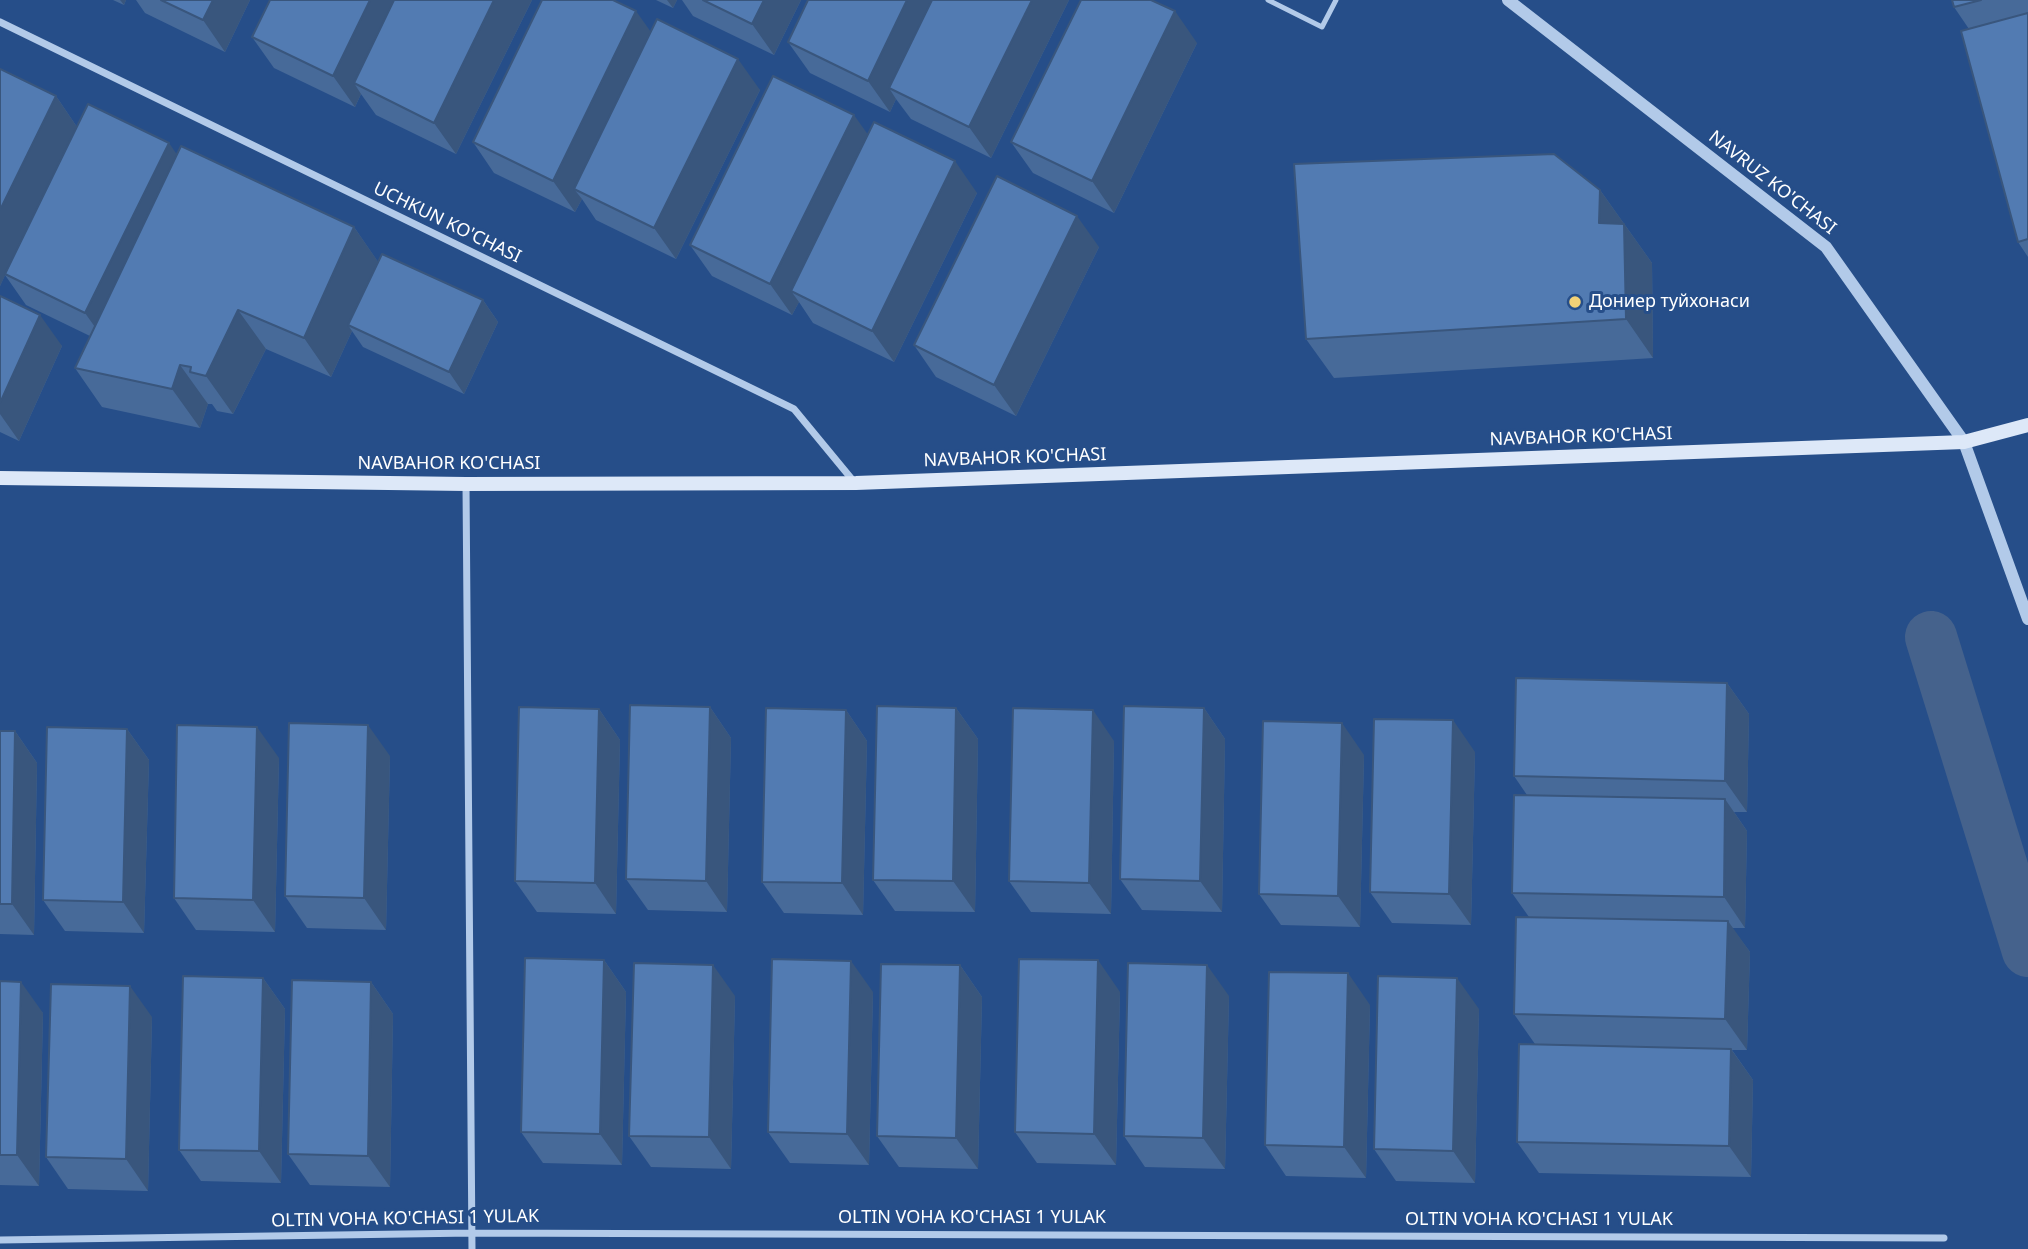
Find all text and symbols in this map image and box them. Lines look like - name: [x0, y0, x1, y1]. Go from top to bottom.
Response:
- street label: NAVRUZ KO'CHASI: [1704, 127, 1840, 239]
- street label: UCHKUN KO'CHASI: [370, 178, 524, 268]
- place label: Дониер туйхонаси: [1589, 291, 1750, 313]
- marker: Дониер туйхонаси: [1567, 294, 1583, 310]
- street label: NAVBAHOR KO'CHASI: [1489, 423, 1673, 451]
- street label: NAVBAHOR KO'CHASI: [923, 444, 1107, 472]
- street label: NAVBAHOR KO'CHASI: [358, 453, 540, 475]
- street label: OLTIN VOHA KO'CHASI 1 YULAK: [271, 1206, 539, 1232]
- street label: OLTIN VOHA KO'CHASI 1 YULAK: [838, 1207, 1106, 1229]
- street label: OLTIN VOHA KO'CHASI 1 YULAK: [1405, 1209, 1673, 1231]

